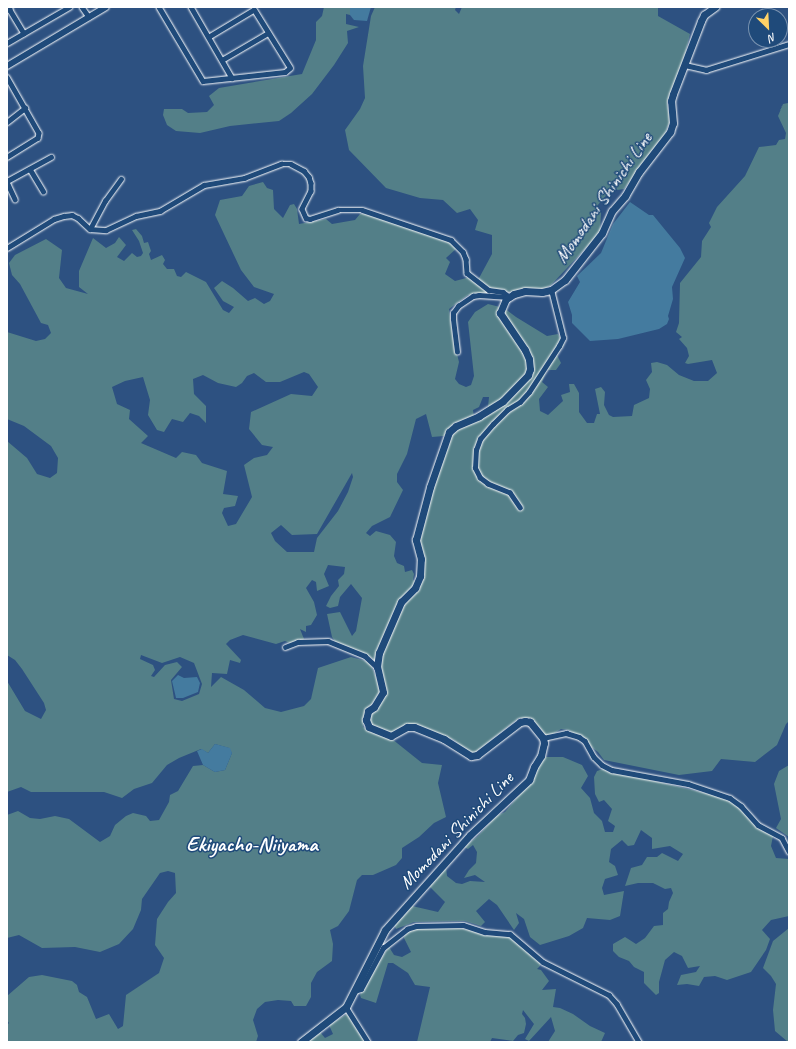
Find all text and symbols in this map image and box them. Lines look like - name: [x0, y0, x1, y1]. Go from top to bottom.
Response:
- north arrow: [748, 8, 788, 48]
- text: N: [767, 30, 778, 46]
- street label: Momodani Shinichi Line: [550, 128, 658, 268]
- street label: Momodani Shinichi Line: [395, 768, 519, 894]
- district label: Ekiyacho-Niiyama: [186, 831, 318, 857]

